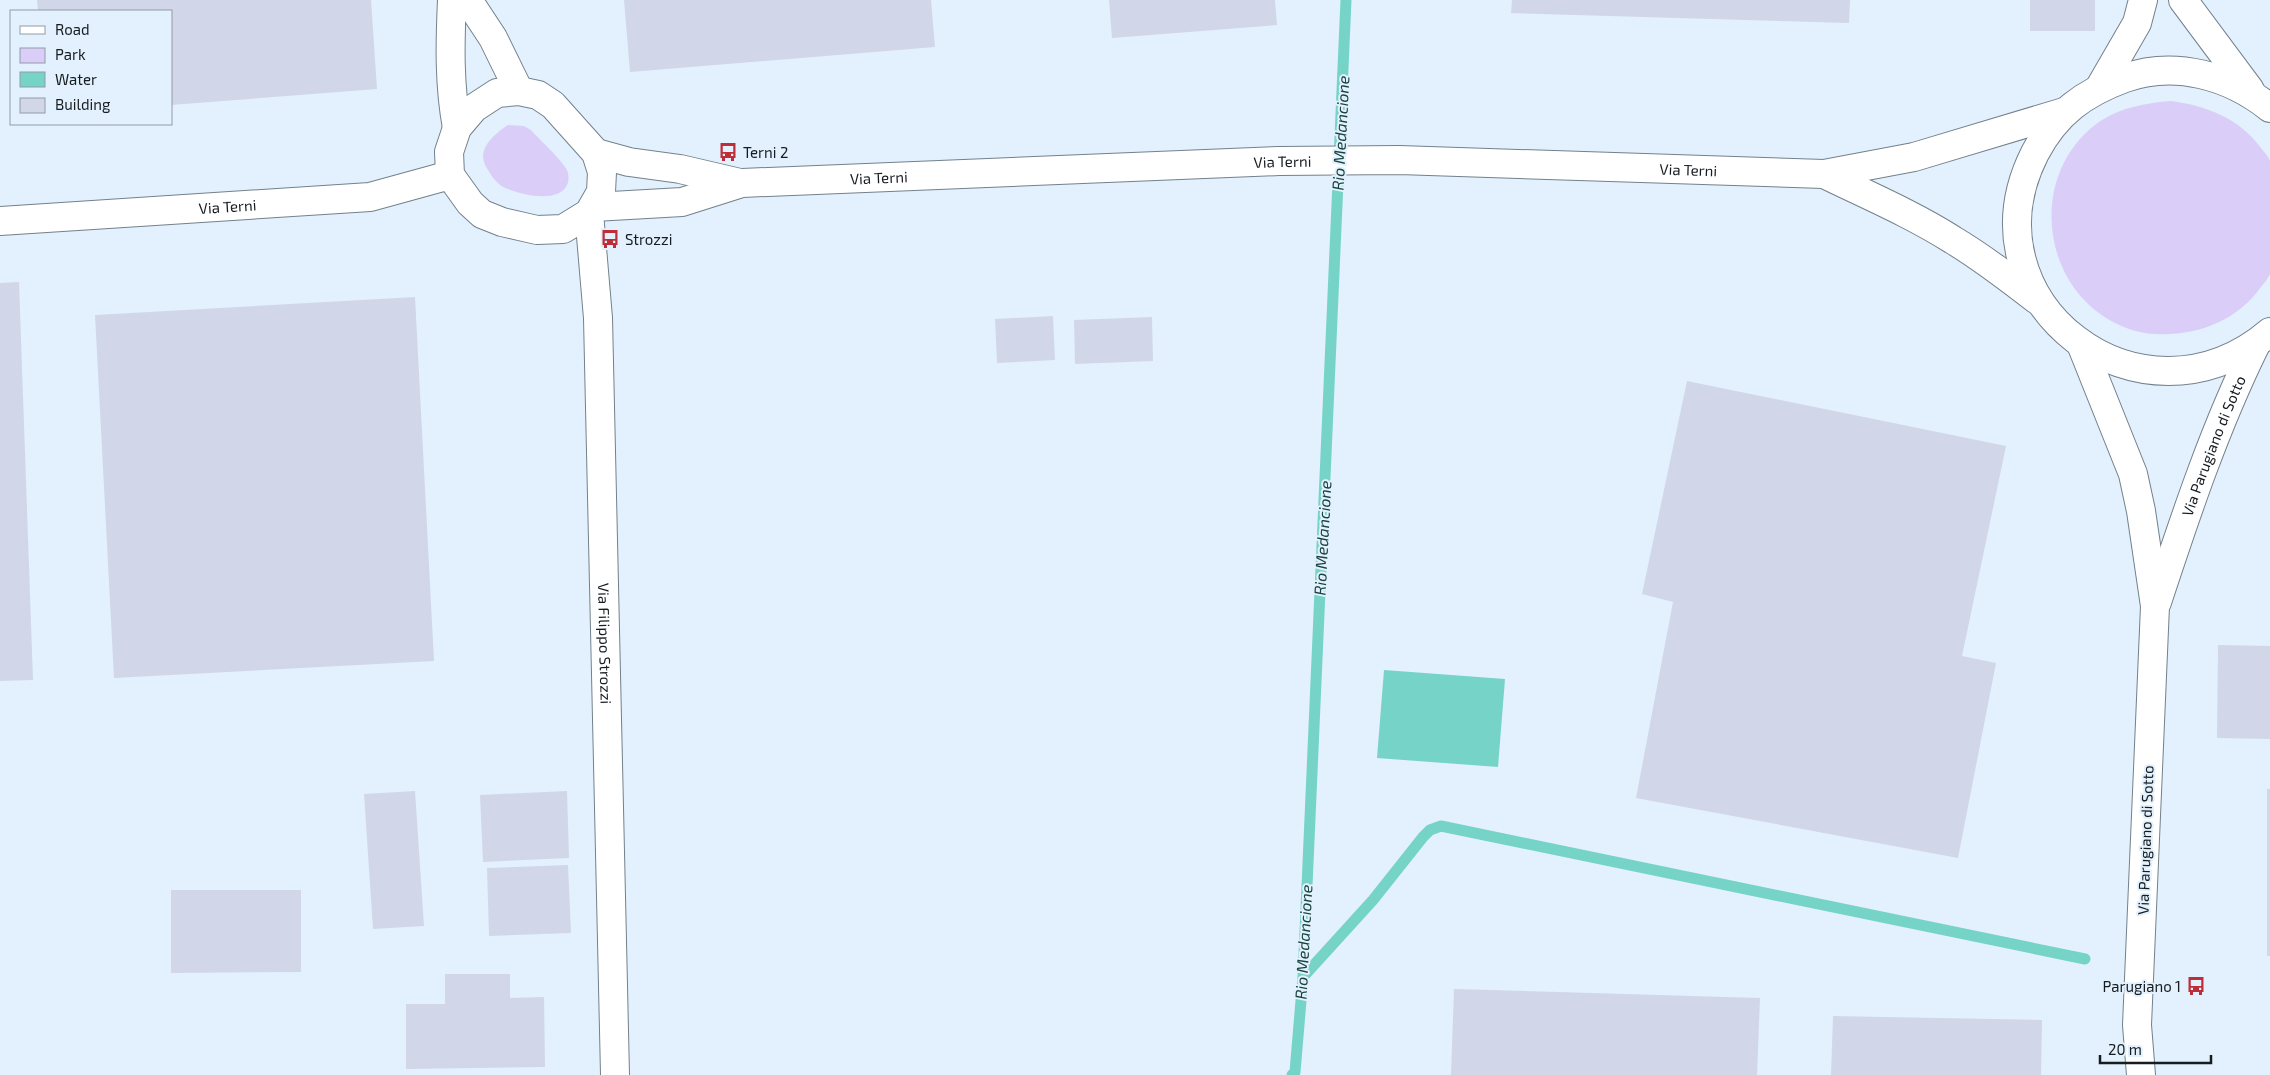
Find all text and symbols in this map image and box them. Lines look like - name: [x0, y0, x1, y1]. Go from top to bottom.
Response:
- legend: [10, 10, 172, 125]
- text: Road: [55, 20, 90, 38]
- text: Park: [55, 45, 86, 63]
- text: Water: [55, 70, 97, 88]
- water label: Rio Medancione: [1328, 75, 1353, 191]
- text: Building: [55, 95, 111, 113]
- bus stop icon: Terni 2: [717, 141, 739, 163]
- place label: Terni 2: [743, 143, 788, 161]
- street label: Via Terni: [1253, 152, 1311, 171]
- street label: Via Terni: [1659, 160, 1717, 179]
- street label: Via Terni: [850, 167, 908, 188]
- street label: Via Terni: [198, 195, 257, 217]
- bus stop icon: Strozzi: [599, 228, 621, 250]
- place label: Strozzi: [625, 230, 672, 248]
- street label: Via Parugiano di Sotto: [2178, 373, 2249, 519]
- water label: Rio Medancione: [1310, 480, 1335, 596]
- street label: Via Filippo Strozzi: [595, 583, 616, 704]
- street label: Via Parugiano di Sotto: [2133, 765, 2157, 915]
- water label: Rio Medancione: [1291, 884, 1316, 1000]
- bus stop icon: Parugiano 1: [2185, 975, 2207, 997]
- place label: Parugiano 1: [2103, 977, 2181, 995]
- scale bar: [2100, 1032, 2211, 1064]
- text: 20 m: [2108, 1040, 2142, 1058]

